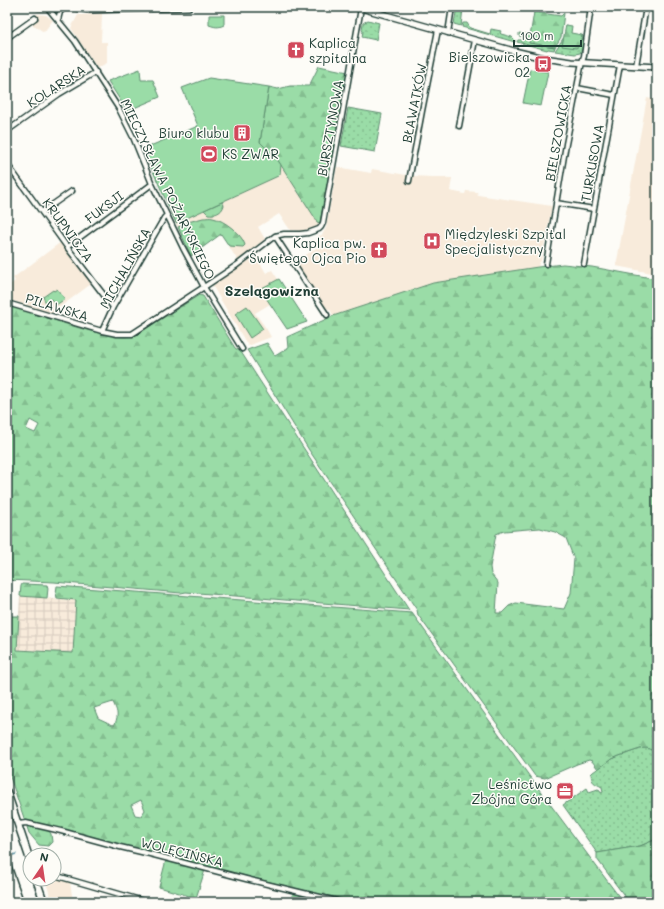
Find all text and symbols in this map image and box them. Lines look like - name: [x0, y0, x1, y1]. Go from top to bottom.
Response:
- scale bar: [514, 22, 581, 48]
- text: 100 m: [520, 27, 554, 43]
- place label: Kaplica szpitalna: [309, 34, 367, 66]
- church icon: Kaplica szpitalna: [286, 40, 306, 60]
- place label: Bielszowicka 02: [449, 48, 530, 80]
- bus stop icon: Bielszowicka 02: [533, 54, 553, 74]
- street label: KOLARSKA: [23, 60, 88, 111]
- street label: BŁAWATKÓW: [397, 62, 430, 144]
- street label: BURSZTYNOWA: [313, 79, 346, 177]
- street label: BIELSZOWICKA: [541, 83, 574, 182]
- street label: MIECZYSŁAWA POŻARYSKIEGO: [117, 96, 220, 282]
- building icon: Biuro klubu: [232, 123, 252, 143]
- street label: TURKUSOWA: [576, 123, 607, 203]
- place label: Biuro klubu: [159, 124, 229, 141]
- sports icon: KS ZWAR: [199, 144, 219, 164]
- place label: KS ZWAR: [222, 145, 279, 162]
- street label: FUKSJI: [81, 186, 127, 227]
- street label: KRUPNICZA: [39, 194, 97, 265]
- street label: MICHALIŃSKA: [95, 224, 154, 311]
- place label: Międzyleski Szpital Specjalistyczny: [445, 225, 566, 257]
- hospital icon: Międzyleski Szpital Specjalistyczny: [422, 231, 442, 251]
- place label: Kaplica pw. Świętego Ojca Pio: [249, 234, 366, 266]
- church icon: Kaplica pw. Świętego Ojca Pio: [369, 240, 389, 260]
- district label: Szelągowizna: [225, 281, 320, 300]
- street label: PILAWSKA: [24, 289, 91, 324]
- place label: Leśnictwo Zbójna Góra: [471, 775, 552, 807]
- office icon: Leśnictwo Zbójna Góra: [555, 781, 575, 801]
- street label: WOLĘCIŃSKA: [139, 833, 225, 870]
- north arrow: [22, 847, 62, 887]
- text: N: [39, 849, 50, 865]

